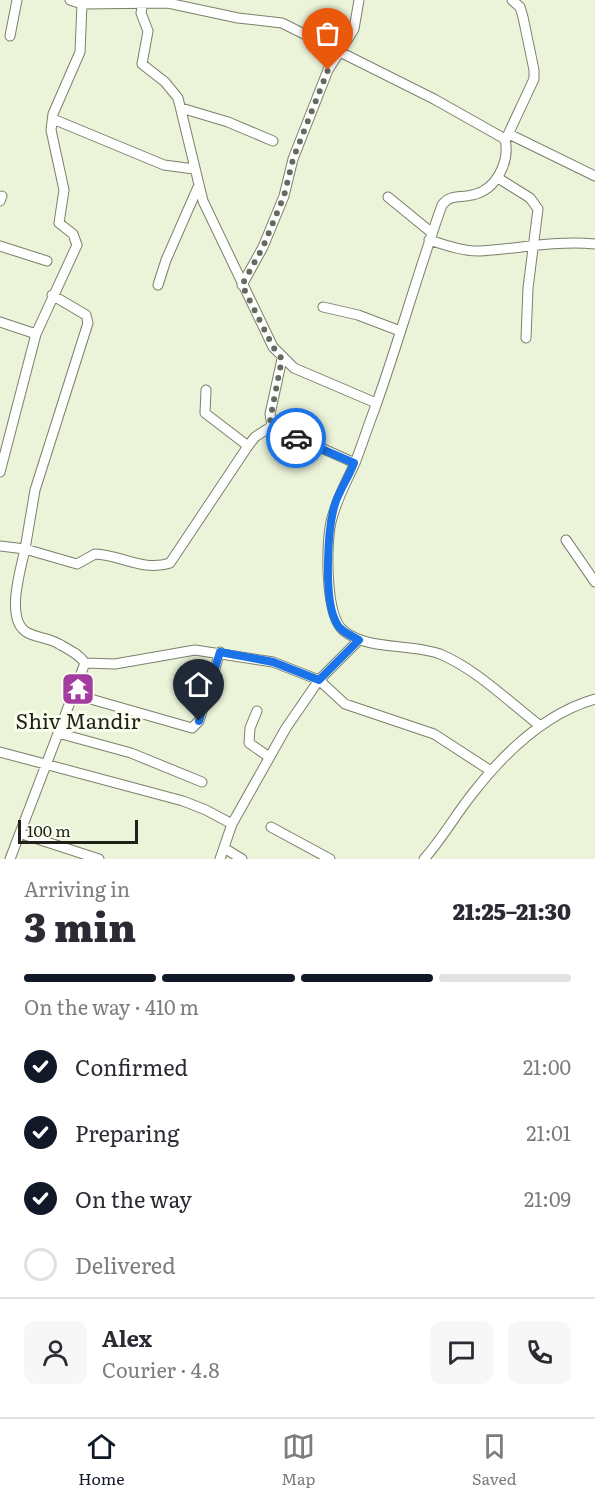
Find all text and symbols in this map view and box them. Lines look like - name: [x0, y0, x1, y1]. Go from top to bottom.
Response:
- pin: [302, 8, 353, 70]
- icon: bag: [311, 17, 344, 50]
- courier: [266, 408, 326, 468]
- icon: car: [280, 422, 313, 455]
- pin: [173, 659, 224, 721]
- icon: home: [182, 668, 215, 701]
- temple icon: Shiv Mandir: [60, 671, 96, 707]
- place label: Shiv Mandir: [16, 704, 140, 735]
- scale bar: [18, 817, 138, 844]
- text: 100 m: [27, 818, 71, 842]
- text: Arriving in: [24, 873, 130, 903]
- text: 21:25–21:30: [453, 894, 571, 927]
- text: 3 min: [24, 896, 136, 954]
- text: On the way · 410 m: [24, 991, 199, 1021]
- icon: check: [24, 1050, 57, 1083]
- text: Confirmed: [75, 1050, 188, 1083]
- text: 21:00: [523, 1051, 571, 1081]
- icon: check: [24, 1116, 57, 1149]
- text: Preparing: [75, 1116, 179, 1149]
- text: 21:01: [526, 1117, 571, 1147]
- icon: check: [24, 1182, 57, 1215]
- text: On the way: [75, 1182, 192, 1215]
- text: 21:09: [524, 1183, 571, 1213]
- text: Delivered: [75, 1248, 176, 1281]
- button: person: [24, 1321, 87, 1384]
- text: Alex: [102, 1321, 152, 1354]
- button: chat: [430, 1321, 493, 1384]
- button: phone: [508, 1321, 571, 1384]
- text: Courier · 4.8: [102, 1354, 219, 1384]
- tab: Home: [78, 1430, 125, 1490]
- tab: Map: [281, 1430, 315, 1490]
- tab: Saved: [472, 1430, 517, 1490]

